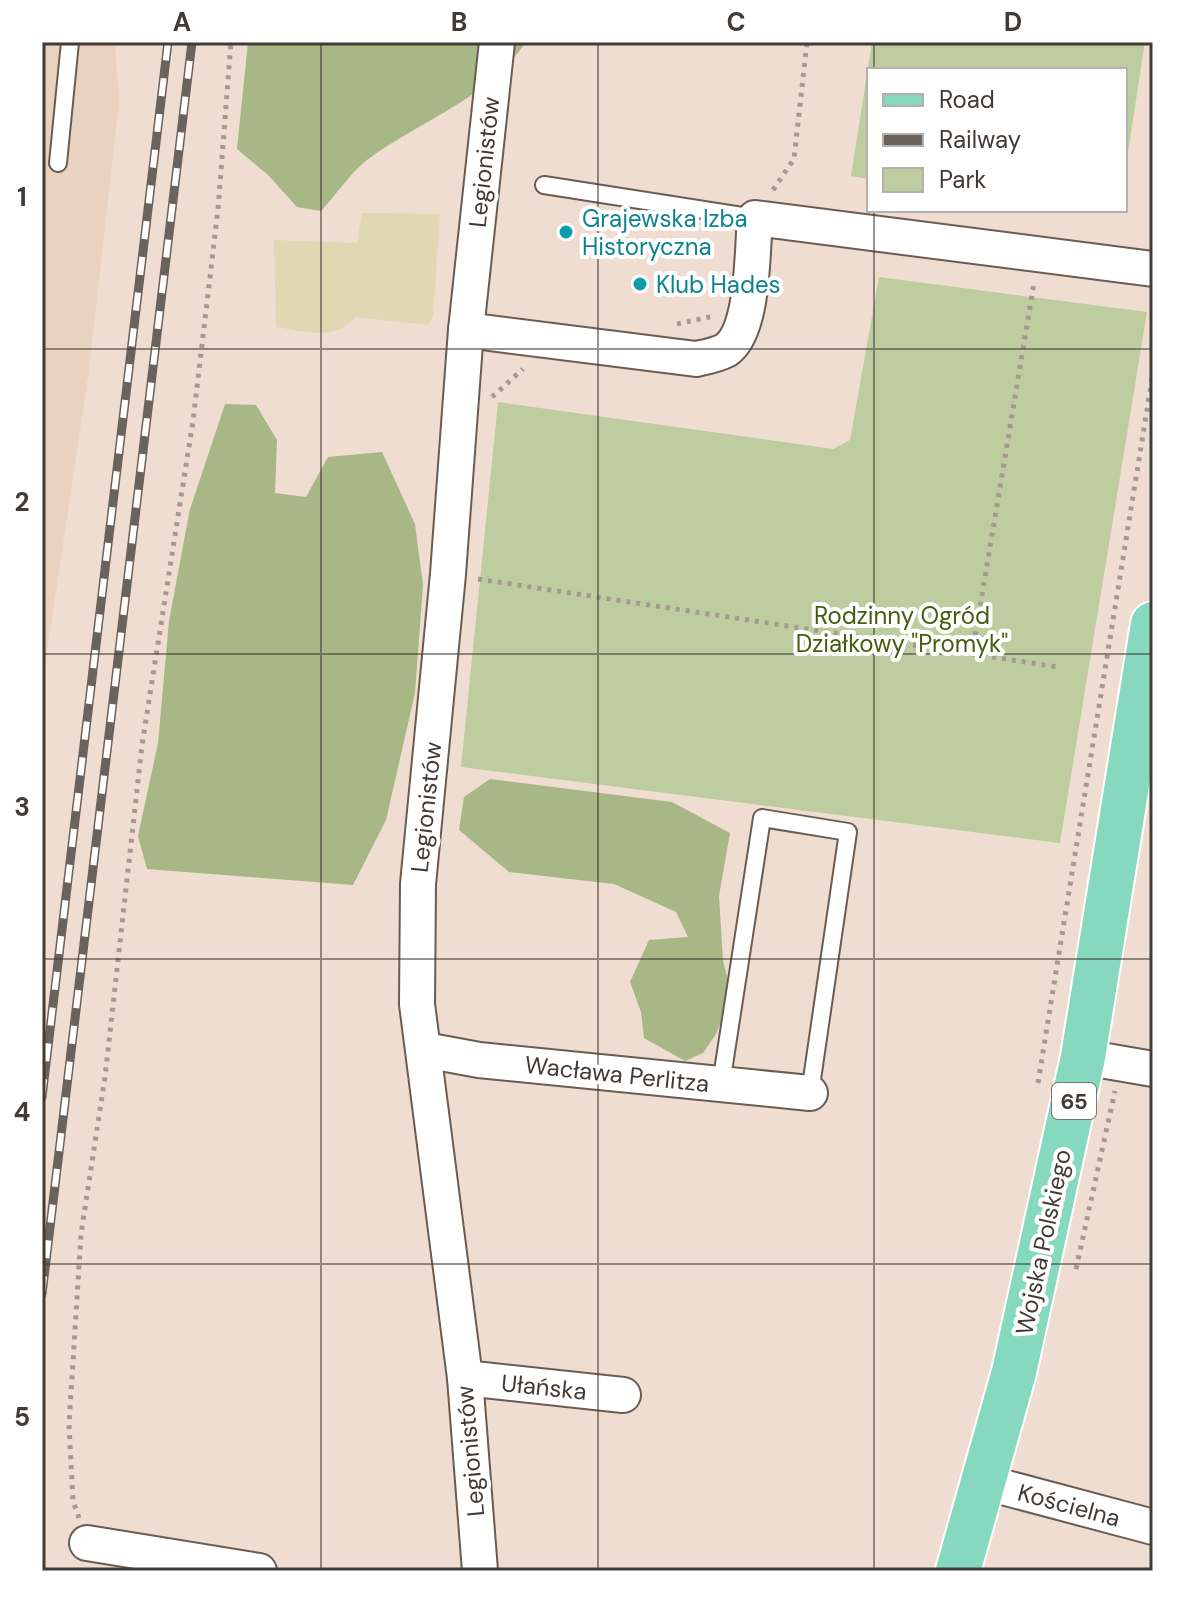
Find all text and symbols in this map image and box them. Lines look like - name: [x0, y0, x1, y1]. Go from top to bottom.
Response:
- text: A: [173, 5, 191, 39]
- text: B: [451, 5, 467, 39]
- text: C: [726, 5, 746, 39]
- text: D: [1004, 5, 1022, 39]
- legend: [867, 68, 1127, 212]
- text: Road: [939, 84, 995, 115]
- street label: Legionistów: [462, 95, 506, 229]
- text: Railway: [939, 124, 1021, 155]
- text: Park: [939, 164, 986, 195]
- text: 1: [17, 180, 27, 214]
- place label: Grajewska Izba Historyczna: [582, 203, 748, 262]
- marker: Grajewska Izba Historyczna: [557, 223, 575, 241]
- place label: Klub Hades: [656, 269, 781, 300]
- marker: Klub Hades: [631, 275, 649, 293]
- text: 2: [14, 485, 30, 519]
- park label: Rodzinny Ogród Działkowy "Promyk": [796, 600, 1008, 659]
- street label: Legionistów: [404, 740, 448, 874]
- text: 3: [14, 790, 30, 824]
- street label: Wacława Perlitza: [523, 1049, 711, 1099]
- road number: 65: [1052, 1083, 1096, 1119]
- text: 4: [14, 1095, 30, 1129]
- street label: Wojska Polskiego: [1008, 1146, 1078, 1338]
- street label: Ułańska: [500, 1367, 588, 1407]
- street label: Legionistów: [449, 1384, 491, 1518]
- text: 5: [14, 1400, 30, 1434]
- street label: Kościelna: [1014, 1476, 1124, 1534]

